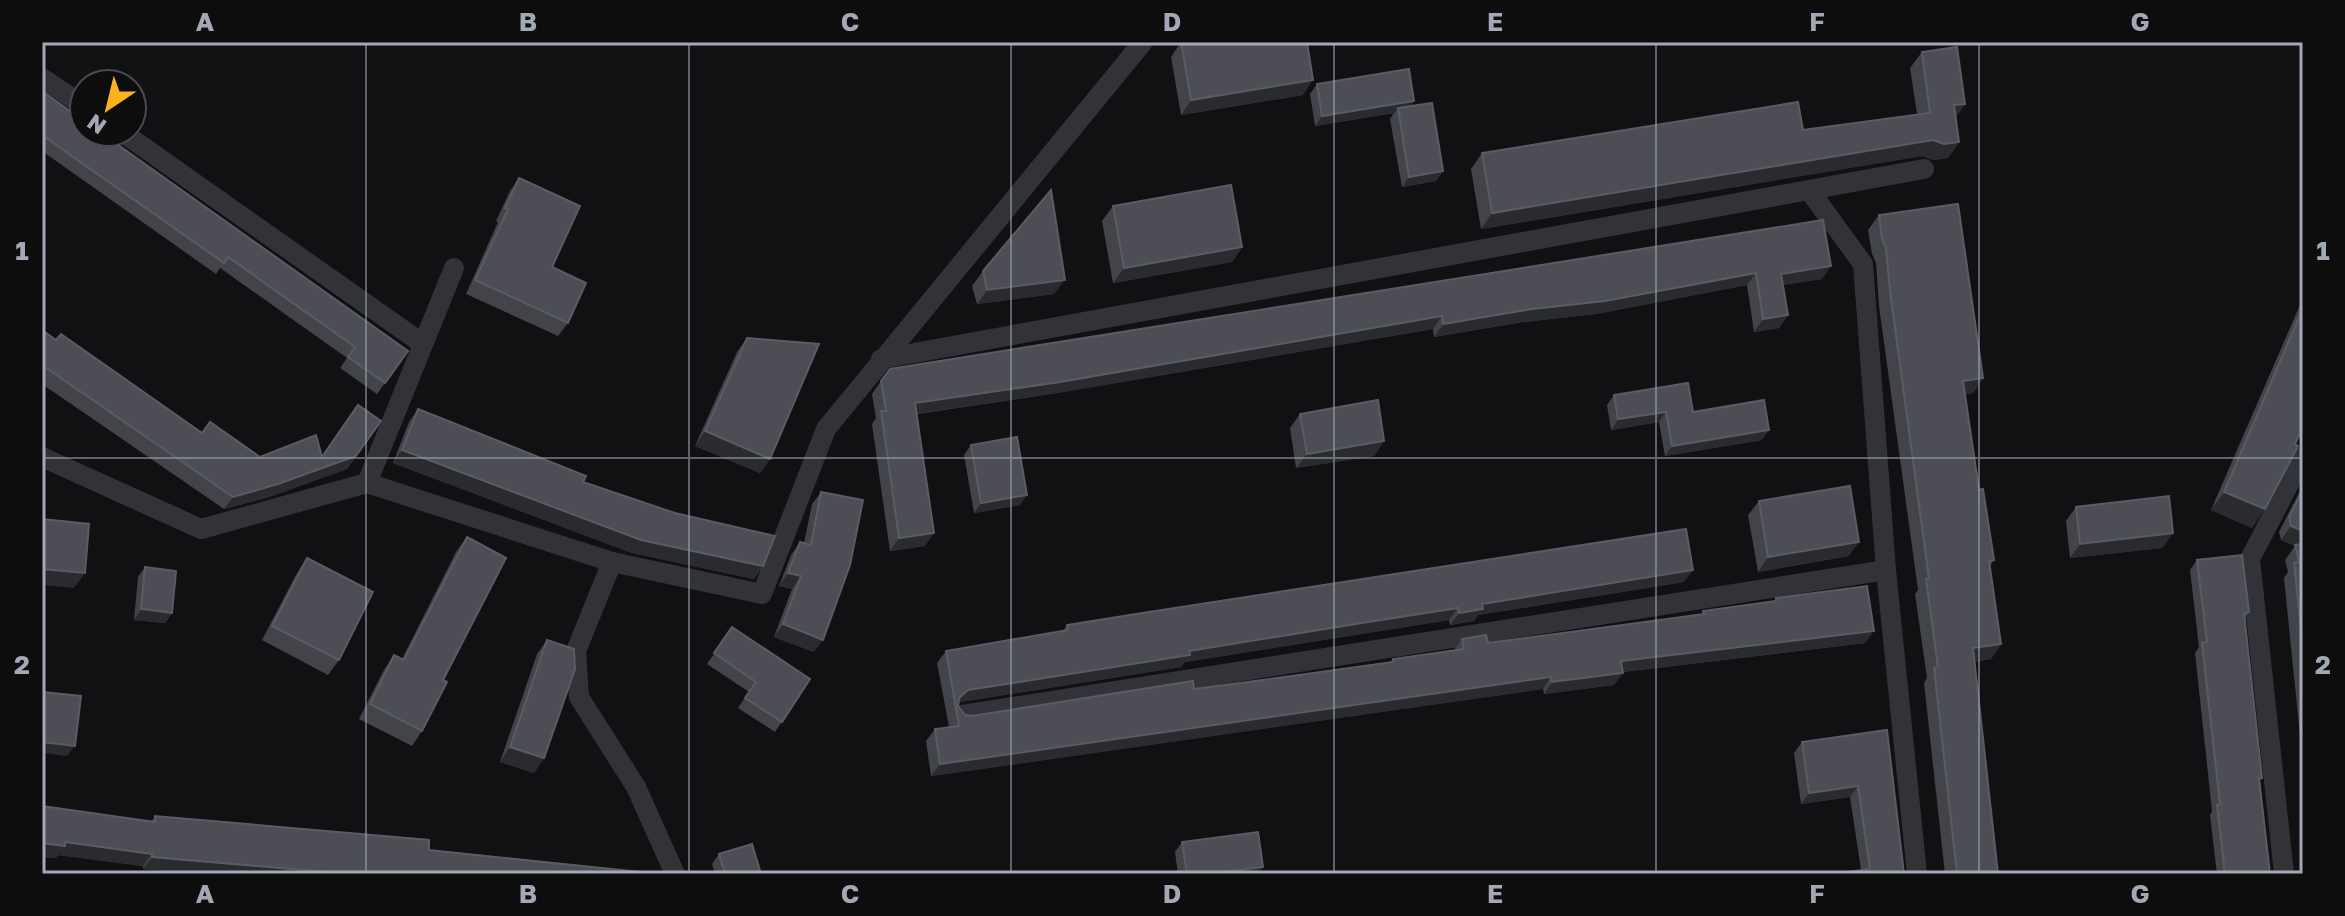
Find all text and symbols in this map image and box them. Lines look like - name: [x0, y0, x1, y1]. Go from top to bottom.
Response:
- text: A: [196, 6, 215, 37]
- text: B: [519, 6, 537, 37]
- text: C: [841, 6, 859, 37]
- text: D: [1163, 6, 1181, 37]
- text: E: [1487, 6, 1503, 37]
- text: F: [1809, 6, 1825, 37]
- text: G: [2130, 6, 2150, 37]
- north arrow: [68, 68, 148, 148]
- text: N: [82, 109, 111, 141]
- text: 1: [15, 235, 29, 266]
- text: 1: [2316, 235, 2330, 266]
- text: 2: [14, 649, 30, 680]
- text: 2: [2315, 649, 2331, 680]
- text: A: [196, 878, 215, 909]
- text: B: [519, 878, 537, 909]
- text: C: [841, 878, 859, 909]
- text: D: [1163, 878, 1181, 909]
- text: E: [1487, 878, 1503, 909]
- text: F: [1809, 878, 1825, 909]
- text: G: [2130, 878, 2150, 909]

